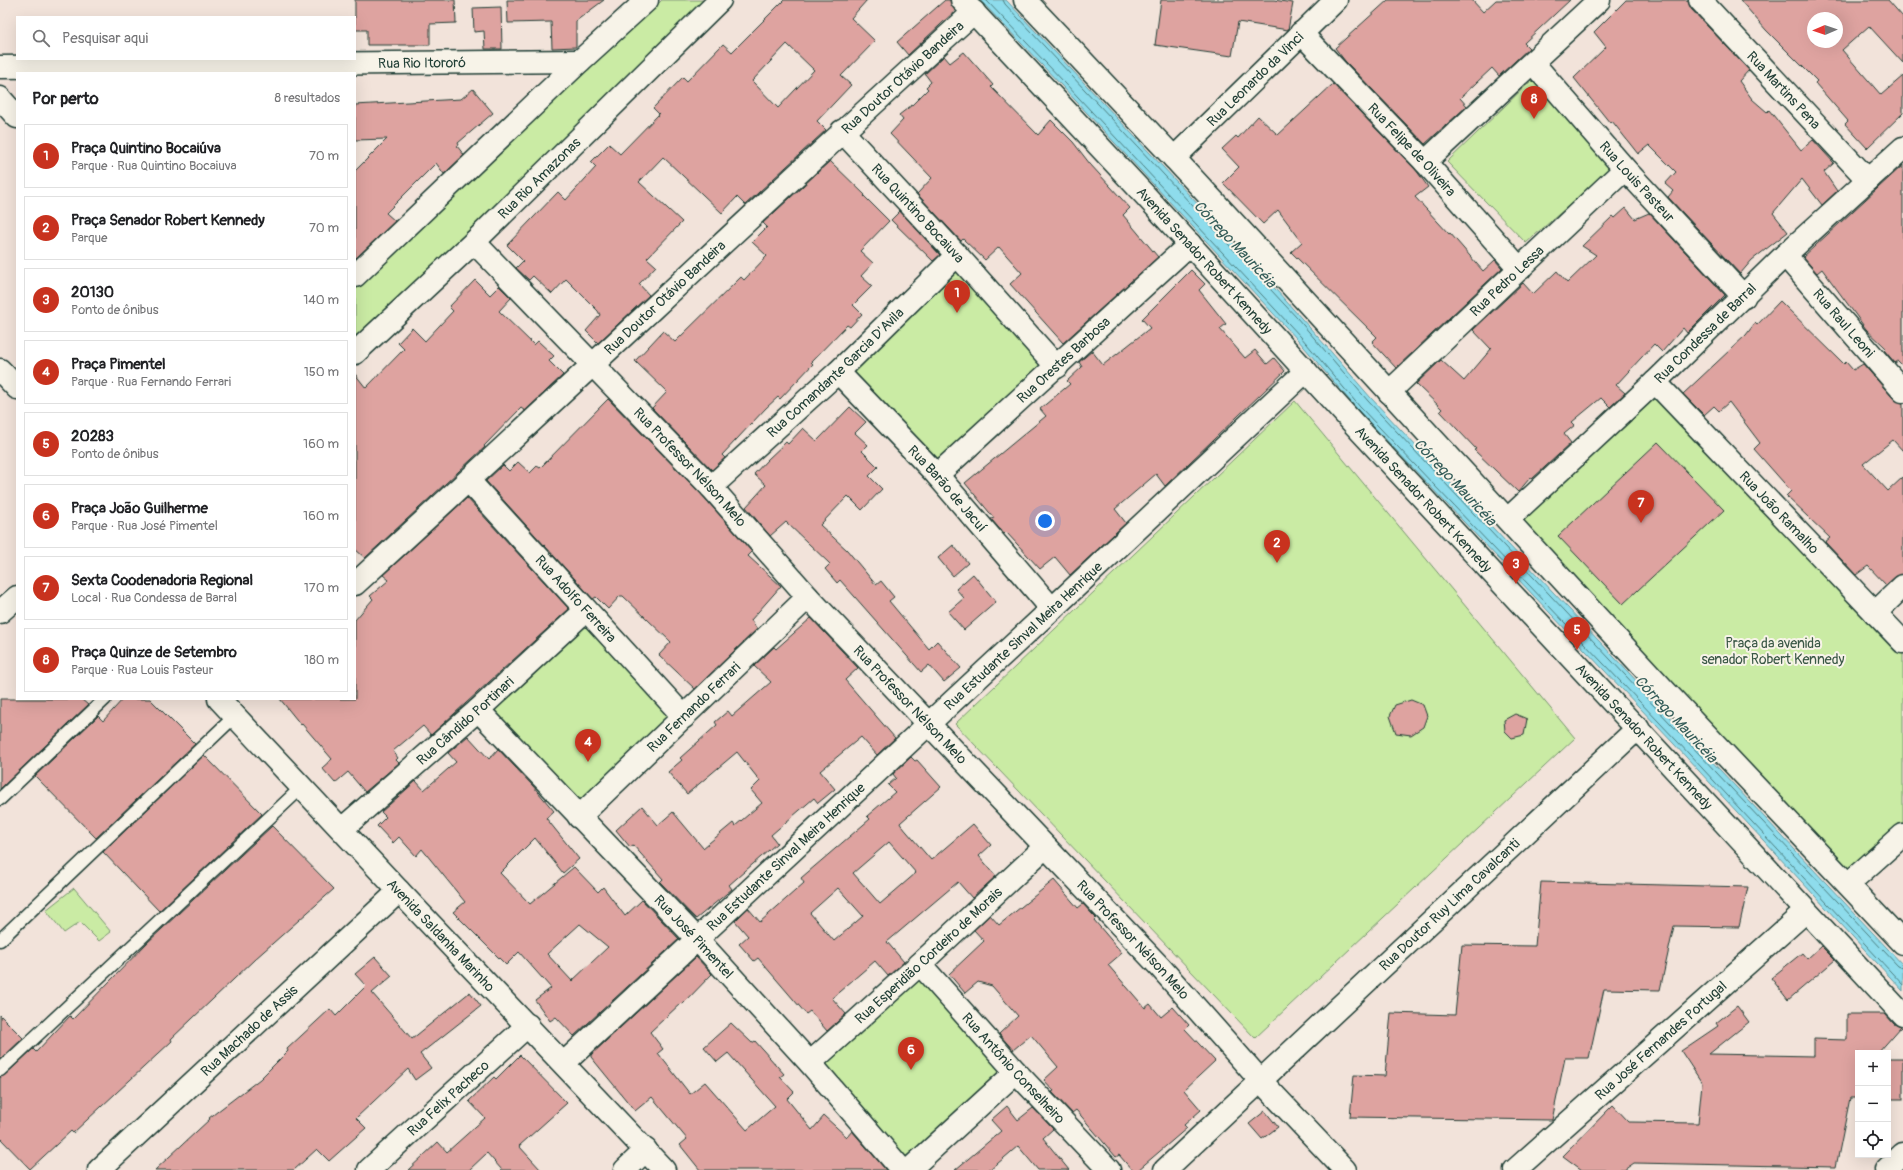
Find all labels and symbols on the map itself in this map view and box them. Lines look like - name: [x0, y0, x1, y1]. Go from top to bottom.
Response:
- north arrow: [1807, 12, 1843, 48]
- street label: Rua Doutor Otávio Bandeira: [838, 17, 967, 138]
- street label: Rua Leonardo da Vinci: [1203, 28, 1307, 130]
- street label: Rua Martins Pena: [1743, 48, 1824, 133]
- street label: Rua Rio Itororó: [378, 54, 466, 72]
- pin: 8: [1521, 86, 1547, 119]
- street label: Rua Felipe de Oliveira: [1364, 100, 1459, 200]
- street label: Rua Rio Amazonas: [495, 134, 585, 223]
- street label: Rua Louis Pasteur: [1596, 138, 1678, 226]
- street label: Rua Quintino Bocaiuva: [868, 160, 968, 266]
- street label: Avenida Senador Robert Kennedy: [1133, 184, 1276, 338]
- water label: Córrego Mauricéia: [1189, 197, 1281, 293]
- street label: Rua Doutor Otávio Bandeira: [601, 237, 729, 358]
- street label: Rua Pedro Lessa: [1467, 242, 1548, 320]
- pin: 1: [944, 280, 970, 313]
- street label: Rua Condessa de Barral: [1651, 280, 1760, 387]
- street label: Rua Raul Leoni: [1809, 286, 1878, 361]
- street label: Rua Comandante Garcia D'Avila: [764, 304, 907, 441]
- street label: Rua Orestes Barbosa: [1014, 313, 1114, 407]
- street label: Rua Professor Nélson Melo: [630, 404, 750, 531]
- street label: Avenida Senador Robert Kennedy: [1351, 423, 1495, 576]
- water label: Córrego Mauricéia: [1409, 435, 1501, 531]
- street label: Rua Barão de Jacuí: [904, 442, 990, 536]
- street label: Rua João Ramalho: [1736, 468, 1823, 558]
- pin: 7: [1628, 490, 1654, 523]
- your location: [1035, 511, 1055, 531]
- pin: 2: [1264, 530, 1290, 563]
- pin: 3: [1503, 551, 1529, 584]
- street label: Rua Adolfo Ferreira: [532, 552, 620, 646]
- street label: Rua Estudante Sinval Meira Henrique: [941, 558, 1106, 714]
- pin: 5: [1564, 617, 1590, 650]
- park label: Praça da avenida senador Robert Kennedy: [1701, 635, 1845, 668]
- street label: Rua Professor Nélson Melo: [850, 642, 971, 768]
- street label: Rua Fernando Ferrari: [644, 658, 745, 756]
- street label: Avenida Senador Robert Kennedy: [1572, 660, 1716, 813]
- water label: Córrego Mauricéia: [1630, 672, 1722, 768]
- street label: Rua Cândido Portinari: [413, 673, 518, 769]
- pin: 4: [575, 729, 601, 762]
- street label: Rua Estudante Sinval Meira Henrique: [704, 779, 869, 935]
- street label: Rua Doutor Ruy Lima Cavalcanti: [1376, 835, 1524, 975]
- street label: Avenida Saldanha Marinho: [383, 875, 498, 996]
- street label: Rua Professor Nélson Melo: [1073, 877, 1193, 1004]
- street label: Rua Esperidião Cordeiro de Morais: [852, 883, 1006, 1028]
- street label: Rua José Pimentel: [650, 892, 737, 982]
- street label: Rua José Fernandes Portugal: [1592, 978, 1730, 1104]
- street label: Rua Machado de Assis: [198, 981, 302, 1080]
- street label: Rua Antônio Conselheiro: [958, 1009, 1069, 1128]
- pin: 6: [898, 1037, 924, 1070]
- street label: Rua Felix Pacheco: [404, 1056, 493, 1140]

